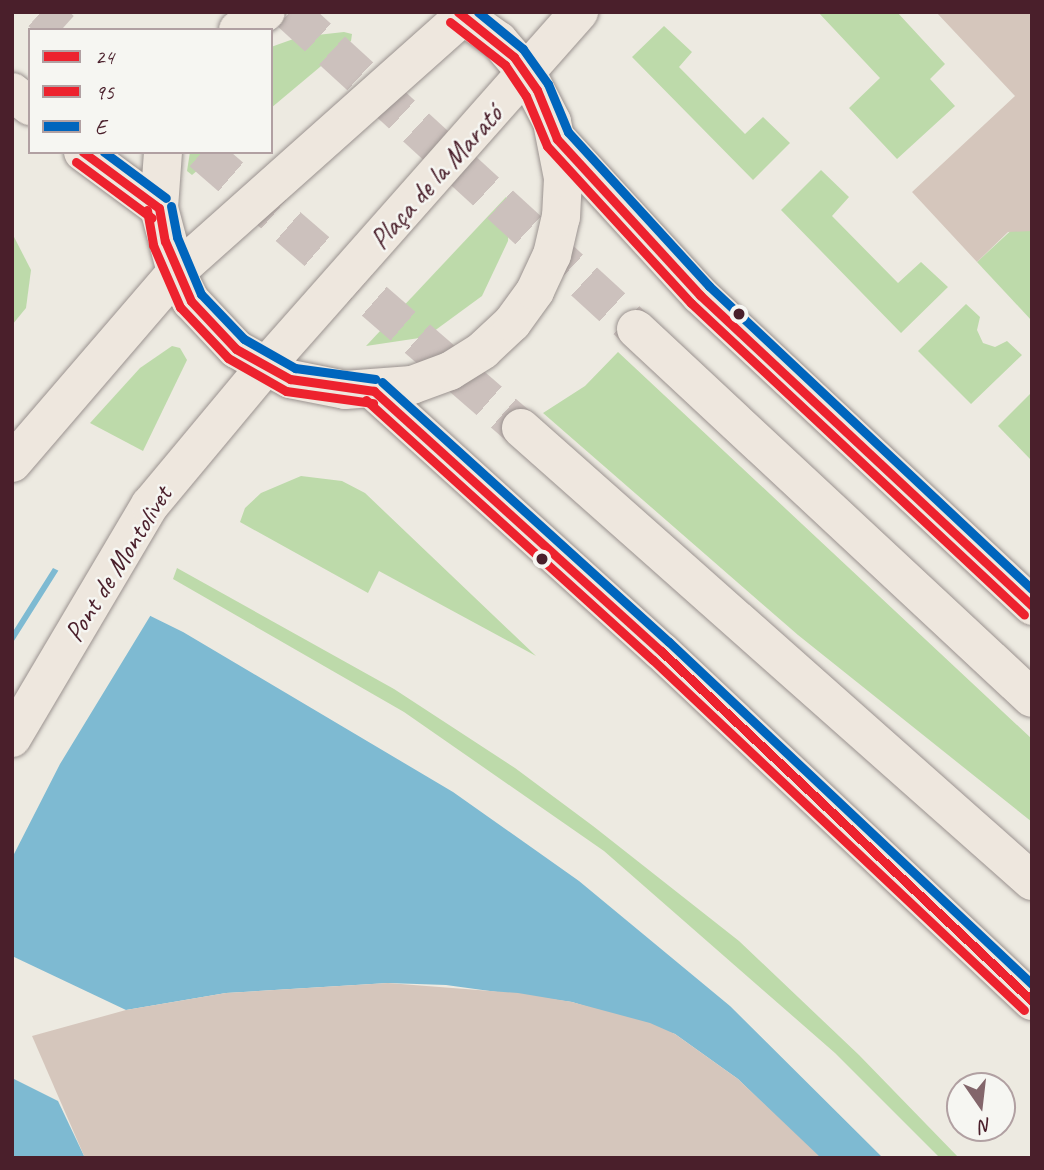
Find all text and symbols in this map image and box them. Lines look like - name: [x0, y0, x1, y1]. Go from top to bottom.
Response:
- legend: [28, 28, 273, 154]
- text: 24: [95, 44, 114, 70]
- text: 95: [95, 79, 114, 105]
- street label: Plaça de la Marató: [362, 98, 510, 256]
- text: E: [95, 114, 106, 140]
- unlabelled marker: [732, 307, 746, 321]
- street label: Pont de Montolivet: [57, 480, 179, 648]
- unlabelled marker: [535, 552, 549, 566]
- north arrow: [946, 1072, 1016, 1142]
- text: N: [977, 1112, 994, 1139]

